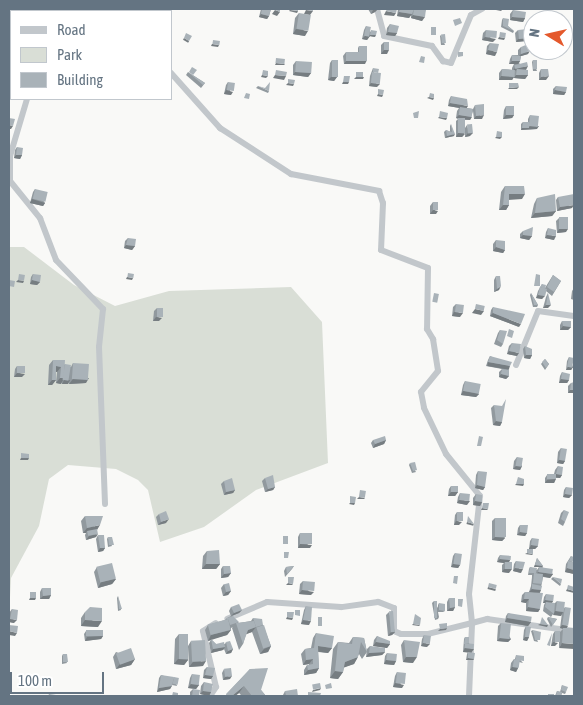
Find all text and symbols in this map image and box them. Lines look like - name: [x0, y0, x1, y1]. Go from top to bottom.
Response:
- legend: [10, 10, 172, 100]
- north arrow: [523, 10, 573, 60]
- text: Road: [57, 21, 86, 38]
- text: N: [526, 27, 543, 38]
- text: Park: [57, 46, 82, 63]
- text: Building: [57, 71, 103, 88]
- scale bar: [12, 662, 106, 694]
- text: 100 m: [18, 672, 52, 689]

